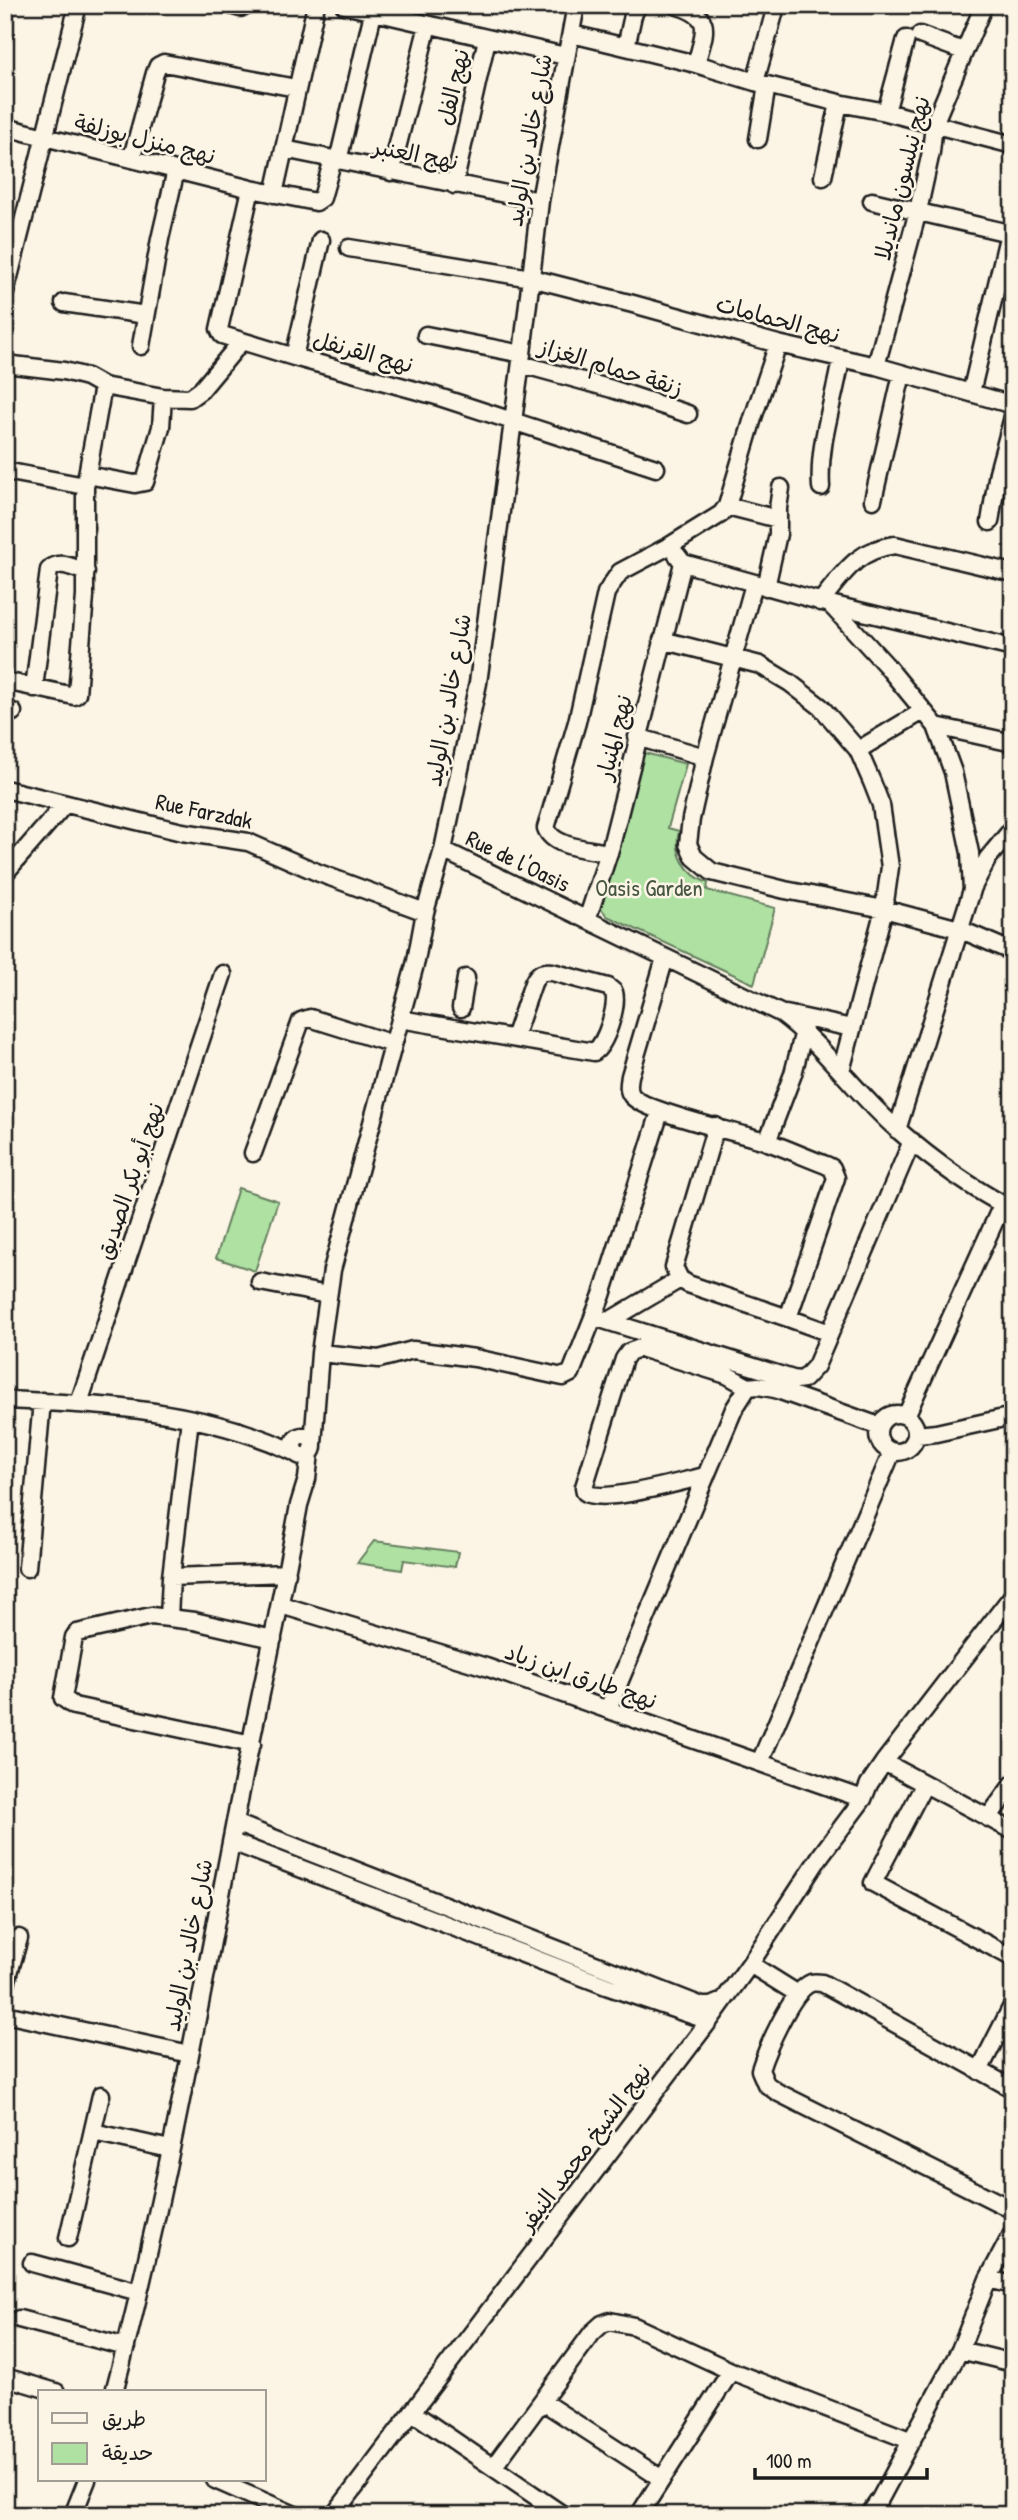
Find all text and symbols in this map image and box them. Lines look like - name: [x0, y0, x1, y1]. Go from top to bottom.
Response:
- street label: نهج الفل: [429, 45, 477, 129]
- street label: شارع خالد بن الوليد: [498, 51, 560, 229]
- street label: نهج نيلسون مانديلا: [866, 92, 938, 264]
- street label: نهج منزل بوزلفة: [71, 106, 219, 172]
- street label: نهج العنبر: [369, 130, 461, 178]
- street label: نهج الحمامات: [712, 287, 844, 351]
- street label: نهج القرنفل: [309, 323, 417, 381]
- street label: زنقة حمام الغزاز: [533, 329, 687, 406]
- street label: شارع خالد بن الوليد: [417, 611, 479, 789]
- street label: نهج المنيار: [588, 691, 640, 785]
- street label: Rue Farzdak: [153, 785, 256, 836]
- street label: Rue de l'Oasis: [461, 822, 575, 899]
- park label: Oasis Garden: [595, 872, 703, 903]
- street label: نهج أبو بكر الصديق: [88, 1098, 172, 1264]
- street label: نهج طارق ابن زياد: [501, 1635, 661, 1717]
- street label: شارع خالد بن الوليد: [156, 1856, 220, 2034]
- street label: نهج الشيخ محمد النيفر: [510, 2057, 659, 2239]
- legend: [38, 2390, 266, 2482]
- text: طريق: [102, 2404, 146, 2433]
- scale bar: [755, 2436, 927, 2480]
- text: حديقة: [102, 2438, 153, 2467]
- text: 100 m: [766, 2446, 812, 2475]

